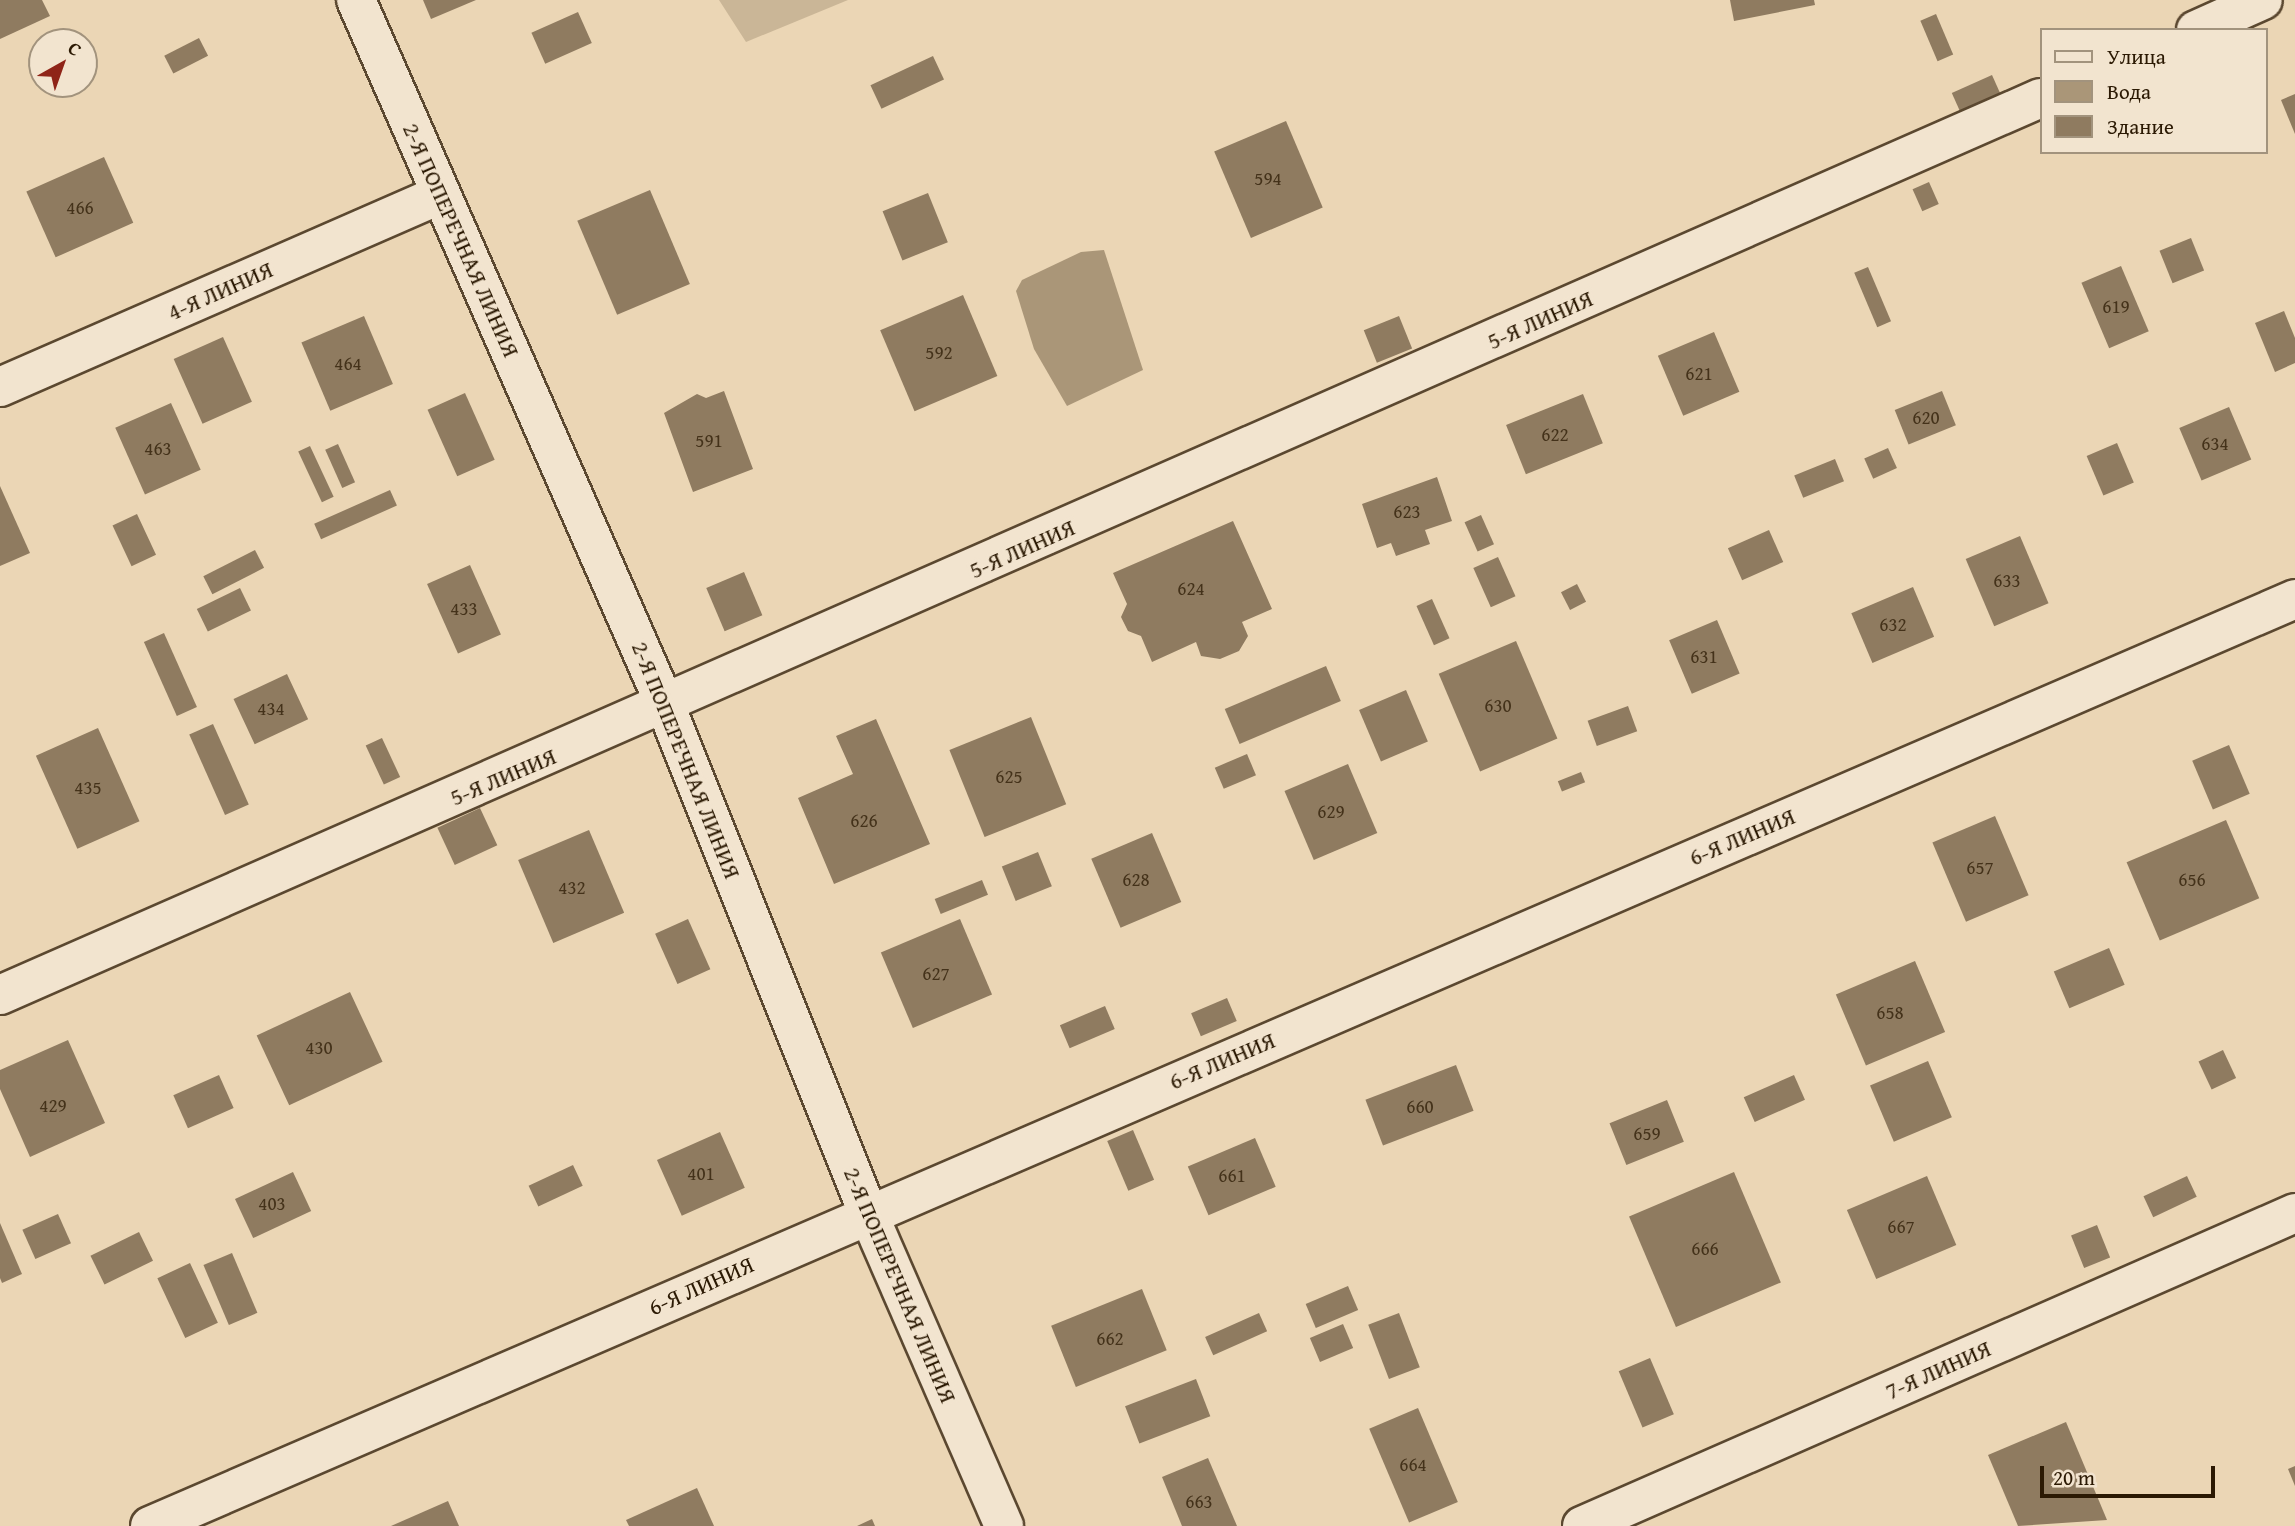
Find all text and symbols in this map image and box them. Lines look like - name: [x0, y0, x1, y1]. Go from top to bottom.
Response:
- north arrow: [28, 28, 98, 98]
- legend: [2039, 28, 2267, 154]
- text: С: [62, 34, 88, 63]
- text: Улица: [2107, 41, 2166, 72]
- text: Вода: [2107, 76, 2151, 107]
- text: Здание: [2107, 111, 2174, 142]
- street label: 2-Я ПОПЕРЕЧНАЯ ЛИНИЯ: [397, 119, 525, 361]
- house number: 594: [1254, 168, 1282, 190]
- house number: 466: [66, 197, 94, 219]
- street label: 4-Я ЛИНИЯ: [163, 256, 277, 326]
- street label: 5-Я ЛИНИЯ: [1483, 285, 1597, 355]
- house number: 619: [2102, 296, 2130, 318]
- house number: 592: [925, 342, 953, 364]
- house number: 464: [334, 353, 362, 375]
- house number: 621: [1685, 363, 1713, 385]
- house number: 620: [1912, 407, 1940, 429]
- house number: 622: [1541, 424, 1569, 446]
- house number: 591: [695, 430, 723, 452]
- house number: 634: [2201, 433, 2229, 455]
- house number: 463: [144, 438, 172, 460]
- house number: 623: [1393, 501, 1421, 523]
- street label: 5-Я ЛИНИЯ: [965, 514, 1079, 584]
- house number: 633: [1993, 570, 2021, 592]
- house number: 624: [1177, 578, 1205, 600]
- house number: 433: [450, 598, 478, 620]
- house number: 632: [1879, 614, 1907, 636]
- street label: 2-Я ПОПЕРЕЧНАЯ ЛИНИЯ: [626, 638, 746, 882]
- house number: 631: [1690, 646, 1718, 668]
- house number: 630: [1484, 695, 1512, 717]
- house number: 434: [257, 698, 285, 720]
- street label: 5-Я ЛИНИЯ: [446, 742, 560, 812]
- house number: 625: [995, 766, 1023, 788]
- house number: 435: [74, 777, 102, 799]
- house number: 629: [1317, 801, 1345, 823]
- street label: 6-Я ЛИНИЯ: [1685, 802, 1799, 872]
- house number: 626: [850, 810, 878, 832]
- house number: 657: [1966, 857, 1994, 879]
- house number: 628: [1122, 869, 1150, 891]
- house number: 656: [2178, 869, 2206, 891]
- house number: 432: [558, 877, 586, 899]
- house number: 627: [922, 963, 950, 985]
- house number: 658: [1876, 1002, 1904, 1024]
- street label: 6-Я ЛИНИЯ: [1165, 1026, 1279, 1096]
- house number: 430: [305, 1037, 333, 1059]
- house number: 429: [39, 1095, 67, 1117]
- house number: 660: [1406, 1096, 1434, 1118]
- house number: 659: [1633, 1123, 1661, 1145]
- house number: 401: [687, 1163, 715, 1185]
- street label: 2-Я ПОПЕРЕЧНАЯ ЛИНИЯ: [838, 1163, 962, 1407]
- house number: 661: [1218, 1165, 1246, 1187]
- house number: 403: [258, 1193, 286, 1215]
- house number: 667: [1887, 1216, 1915, 1238]
- house number: 666: [1691, 1238, 1719, 1260]
- street label: 6-Я ЛИНИЯ: [644, 1251, 758, 1321]
- house number: 662: [1096, 1328, 1124, 1350]
- street label: 7-Я ЛИНИЯ: [1881, 1335, 1995, 1405]
- scale bar: [2043, 1452, 2218, 1496]
- house number: 664: [1399, 1454, 1427, 1476]
- text: 20 m: [2053, 1462, 2095, 1493]
- house number: 663: [1185, 1491, 1213, 1513]

